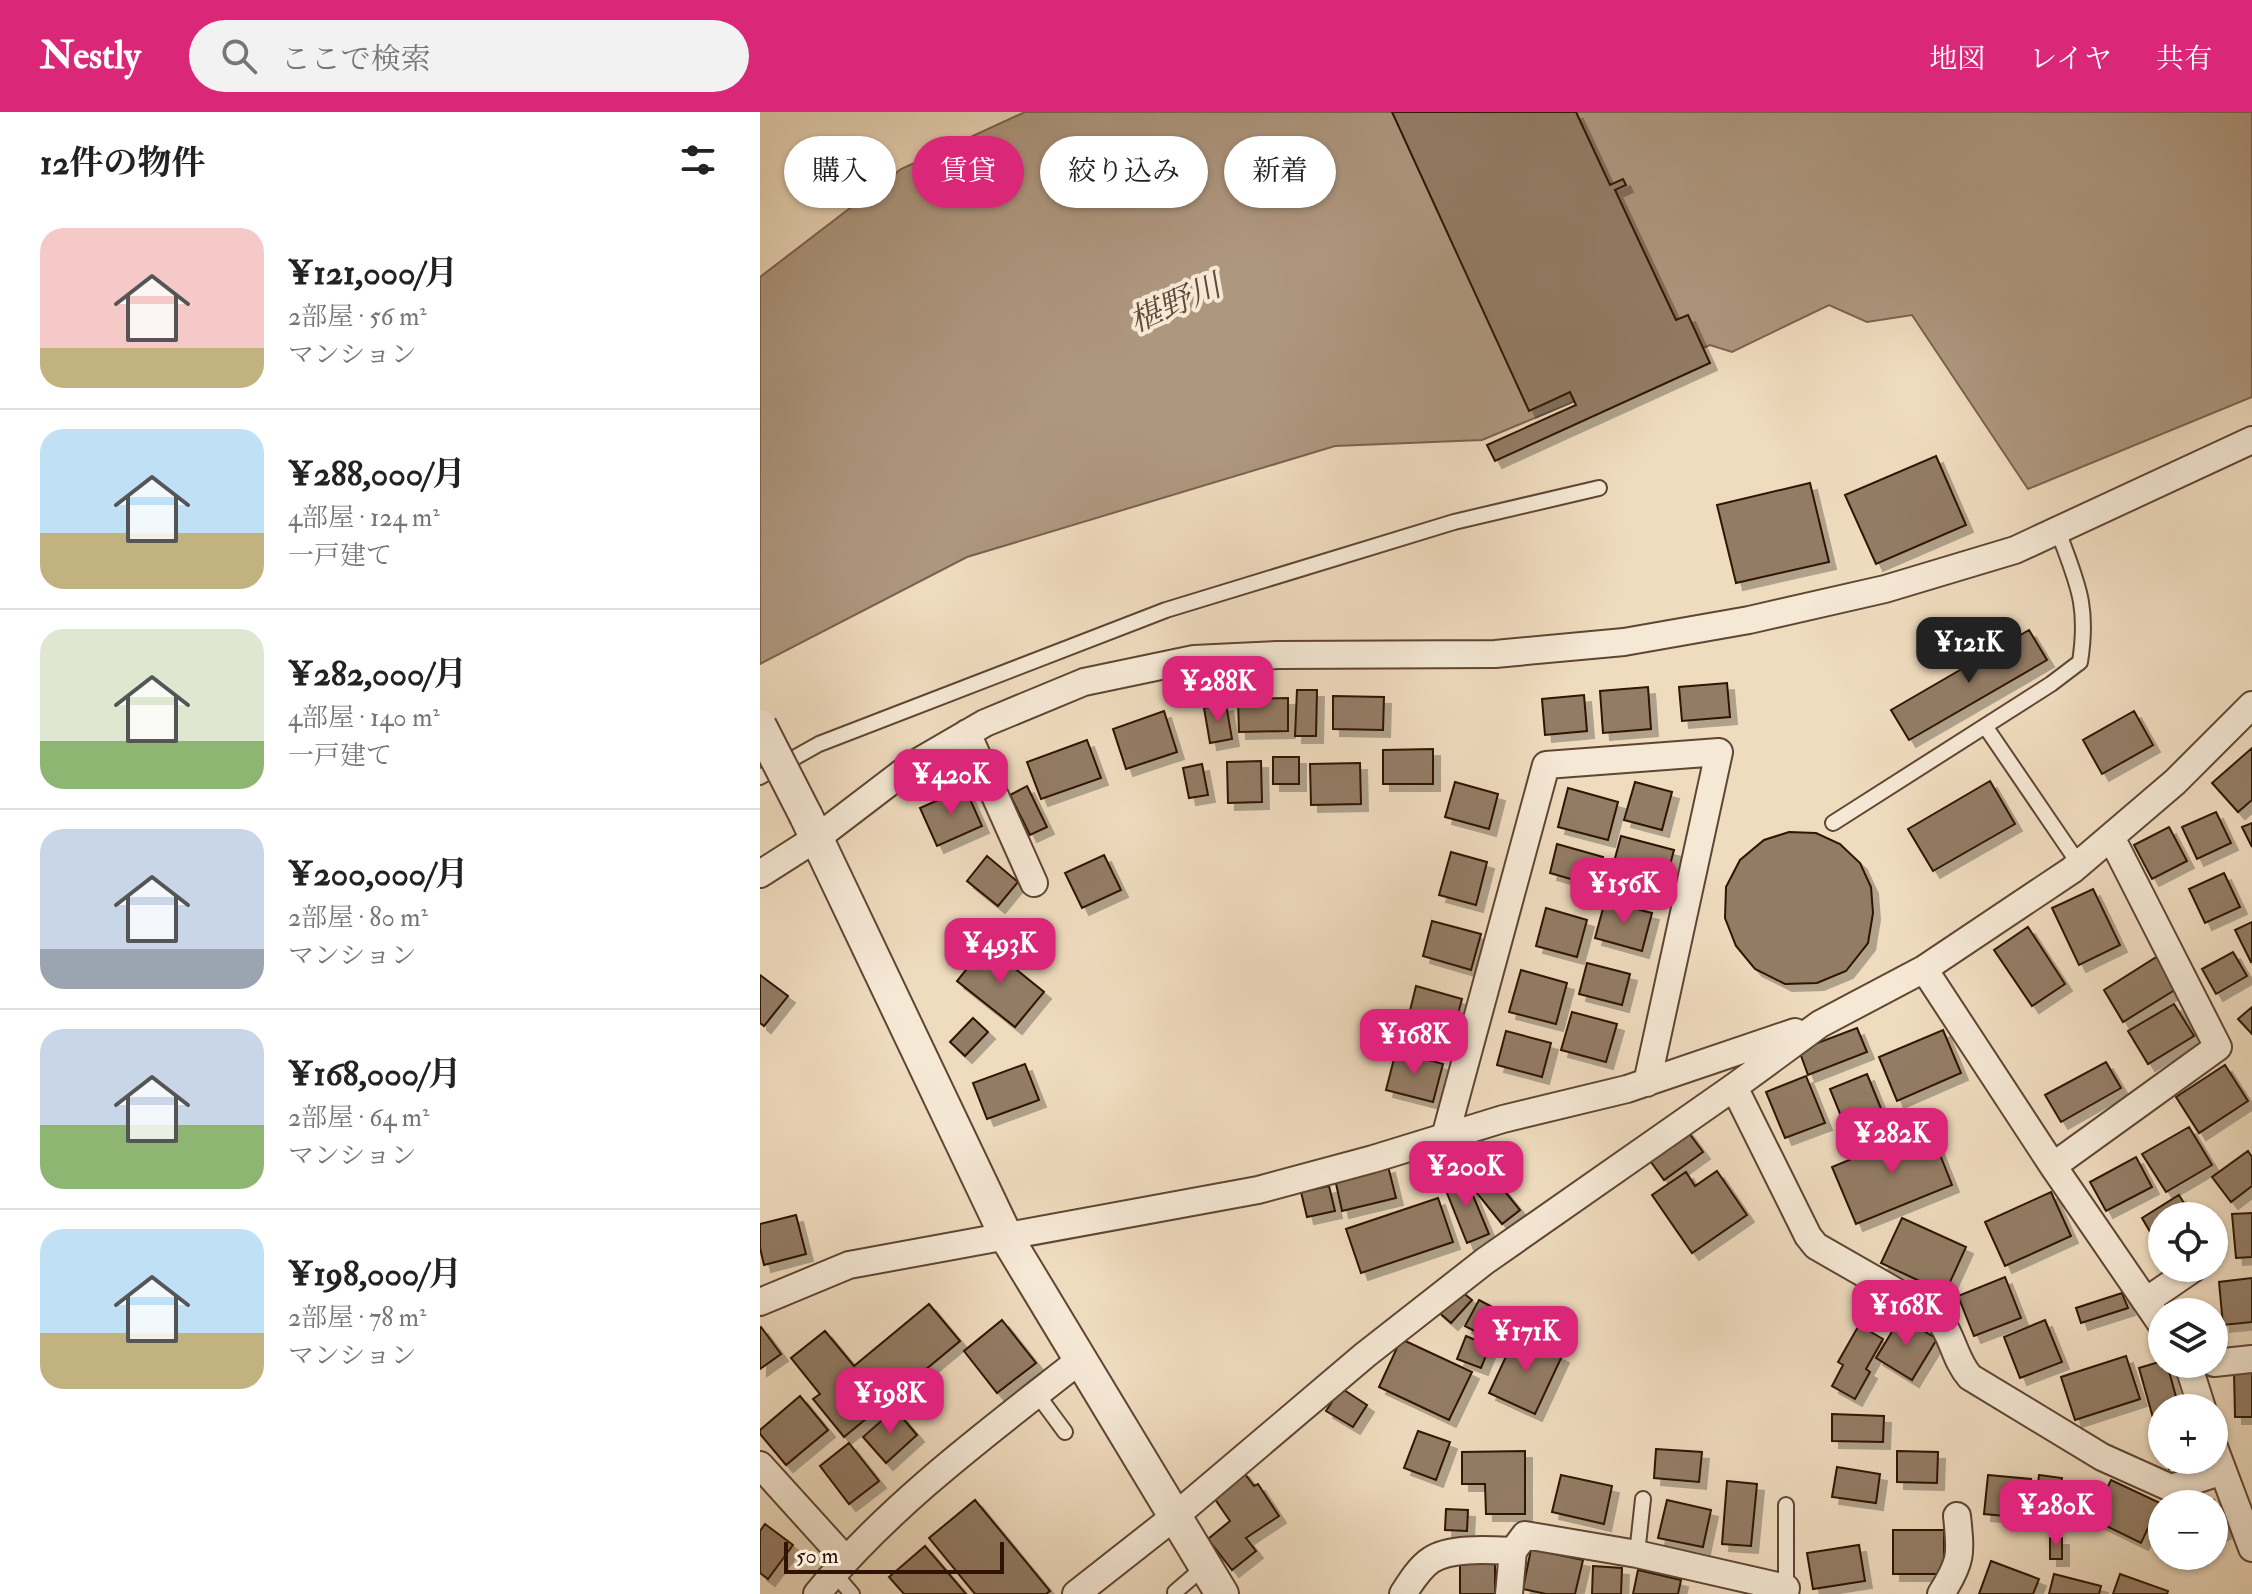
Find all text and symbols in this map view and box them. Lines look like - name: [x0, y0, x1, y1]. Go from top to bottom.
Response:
- search box: [189, 20, 749, 92]
- text: Nestly: [40, 32, 141, 80]
- icon: search: [217, 34, 261, 78]
- text: ここで検索: [281, 41, 431, 78]
- text: 地図: [1929, 42, 1985, 77]
- text: レイヤ: [2029, 42, 2112, 77]
- text: 共有: [2156, 42, 2212, 77]
- chip: 購入: [784, 136, 896, 208]
- chip: 賃貸: [912, 136, 1024, 208]
- chip: 絞り込み: [1040, 136, 1208, 208]
- chip: 新着: [1224, 136, 1336, 208]
- icon: filters: [676, 138, 720, 182]
- text: 12件の物件: [40, 142, 205, 185]
- text: ¥121,000/月: [288, 252, 458, 295]
- icon: home: [104, 260, 200, 356]
- water label: 椹野川: [1123, 265, 1230, 342]
- text: 2部屋 · 56 m²: [288, 301, 427, 333]
- text: マンション: [288, 339, 417, 371]
- text: ¥288,000/月: [288, 453, 466, 496]
- icon: home: [104, 461, 200, 557]
- text: 4部屋 · 124 m²: [288, 502, 440, 534]
- text: 一戸建て: [288, 540, 392, 572]
- pin: ¥121K: [1913, 617, 2025, 685]
- text: ¥121K: [1934, 627, 2004, 659]
- text: ¥282,000/月: [288, 653, 467, 696]
- pin: ¥288K: [1162, 656, 1274, 724]
- icon: home: [104, 661, 200, 757]
- text: ¥288K: [1180, 666, 1256, 698]
- text: 4部屋 · 140 m²: [288, 702, 440, 734]
- text: 一戸建て: [288, 740, 392, 772]
- pin: ¥420K: [895, 749, 1007, 817]
- text: ¥420K: [912, 759, 990, 791]
- text: ¥200,000/月: [288, 853, 469, 896]
- pin: ¥156K: [1568, 858, 1680, 926]
- icon: home: [104, 861, 200, 957]
- text: ¥156K: [1588, 868, 1660, 900]
- text: 2部屋 · 80 m²: [288, 902, 428, 934]
- pin: ¥493K: [944, 918, 1056, 986]
- text: ¥493K: [962, 928, 1038, 960]
- text: マンション: [288, 940, 417, 972]
- pin: ¥168K: [1358, 1009, 1470, 1077]
- text: ¥168K: [1378, 1019, 1450, 1051]
- text: ¥168,000/月: [288, 1053, 462, 1096]
- icon: home: [104, 1061, 200, 1157]
- text: 2部屋 · 64 m²: [288, 1102, 429, 1134]
- pin: ¥282K: [1836, 1108, 1948, 1176]
- text: ¥282K: [1854, 1118, 1930, 1150]
- text: マンション: [288, 1140, 417, 1172]
- pin: ¥200K: [1410, 1141, 1522, 1209]
- text: ¥200K: [1427, 1151, 1505, 1183]
- map controls: [2148, 1202, 2228, 1570]
- button: locate: [2148, 1202, 2228, 1282]
- text: ¥198,000/月: [288, 1253, 462, 1296]
- icon: home: [104, 1261, 200, 1357]
- pin: ¥168K: [1850, 1280, 1962, 1348]
- text: ¥168K: [1870, 1290, 1942, 1322]
- button: layers: [2148, 1298, 2228, 1378]
- text: 2部屋 · 78 m²: [288, 1302, 426, 1334]
- pin: ¥171K: [1470, 1306, 1582, 1374]
- text: ¥171K: [1492, 1316, 1560, 1348]
- text: マンション: [288, 1340, 417, 1372]
- pin: ¥198K: [834, 1368, 946, 1436]
- text: ¥198K: [854, 1378, 926, 1410]
- button: +: [2148, 1394, 2228, 1474]
- pin: ¥280K: [2000, 1480, 2112, 1548]
- text: ¥280K: [2018, 1490, 2094, 1522]
- button: −: [2148, 1490, 2228, 1570]
- scale bar: [784, 1538, 1004, 1574]
- text: 50 m: [796, 1542, 838, 1570]

